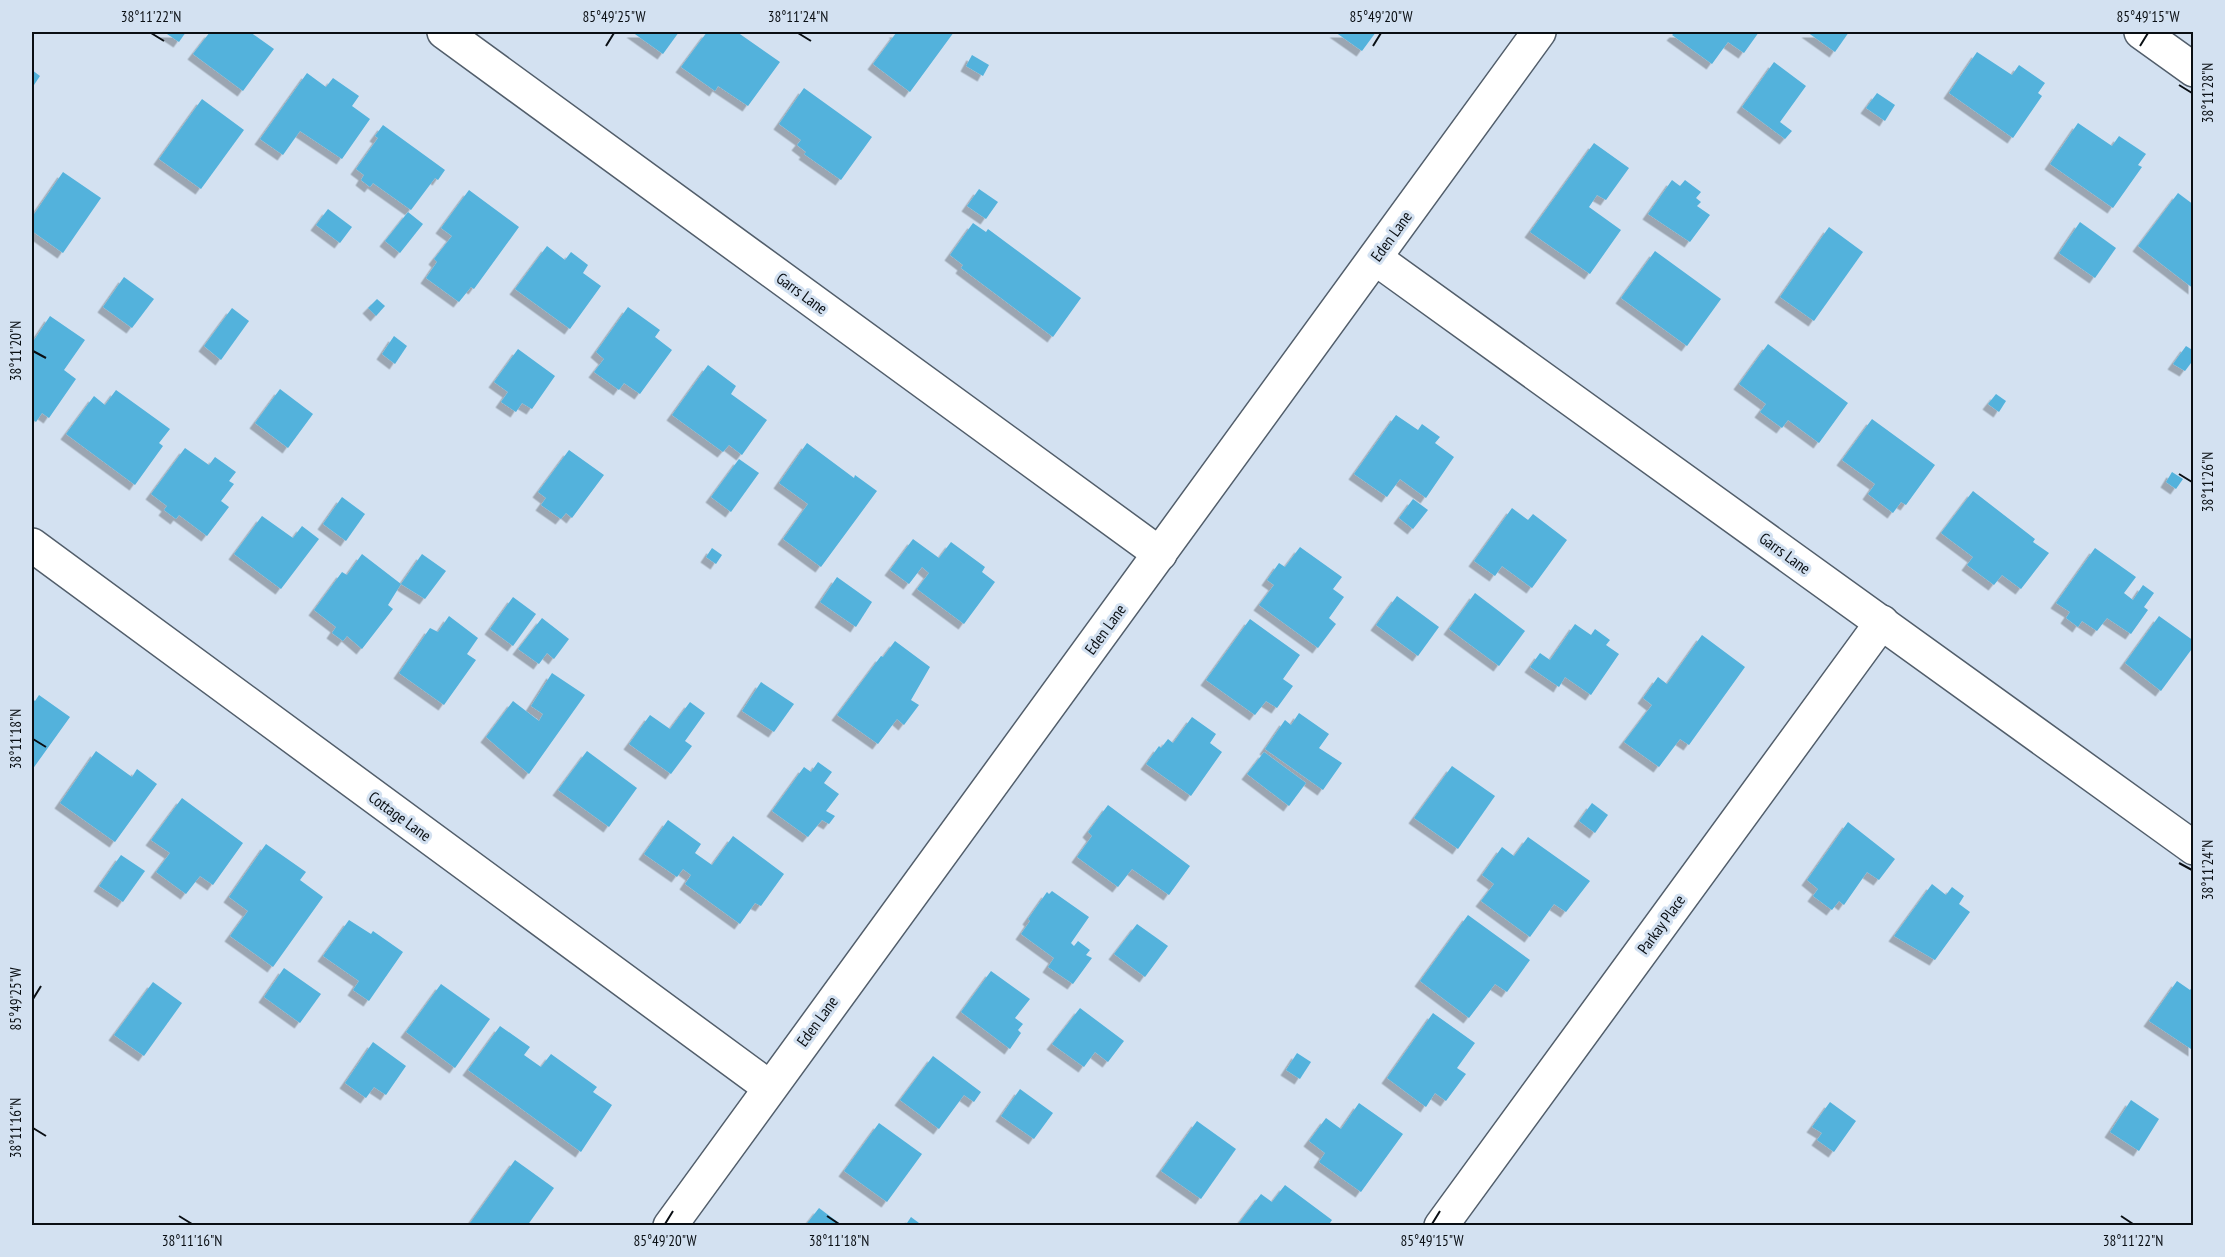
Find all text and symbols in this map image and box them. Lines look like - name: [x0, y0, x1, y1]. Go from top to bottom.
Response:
- text: 38°11'22"N: [121, 7, 181, 26]
- text: 85°49'25"W: [582, 7, 646, 26]
- text: 38°11'24"N: [768, 7, 828, 26]
- text: 85°49'20"W: [1349, 7, 1413, 26]
- text: 85°49'15"W: [2116, 7, 2180, 26]
- text: 38°11'28"N: [2198, 63, 2217, 123]
- street label: Eden Lane: [1366, 207, 1416, 265]
- street label: Garrs Lane: [773, 268, 831, 318]
- text: 38°11'20"N: [6, 321, 25, 381]
- text: 38°11'26"N: [2198, 452, 2217, 512]
- street label: Garrs Lane: [1756, 528, 1814, 578]
- street label: Eden Lane: [1080, 600, 1130, 658]
- text: 38°11'18"N: [6, 709, 25, 769]
- street label: Cottage Lane: [365, 787, 435, 845]
- text: 38°11'24"N: [2198, 840, 2217, 900]
- street label: Parkay Place: [1633, 890, 1689, 958]
- text: 85°49'25"W: [6, 967, 25, 1031]
- street label: Eden Lane: [792, 992, 842, 1050]
- text: 38°11'16"N: [6, 1098, 25, 1158]
- text: 38°11'16"N: [162, 1231, 222, 1250]
- text: 85°49'20"W: [633, 1231, 697, 1250]
- text: 38°11'18"N: [809, 1231, 869, 1250]
- text: 85°49'15"W: [1400, 1231, 1464, 1250]
- text: 38°11'22"N: [2103, 1231, 2163, 1250]

